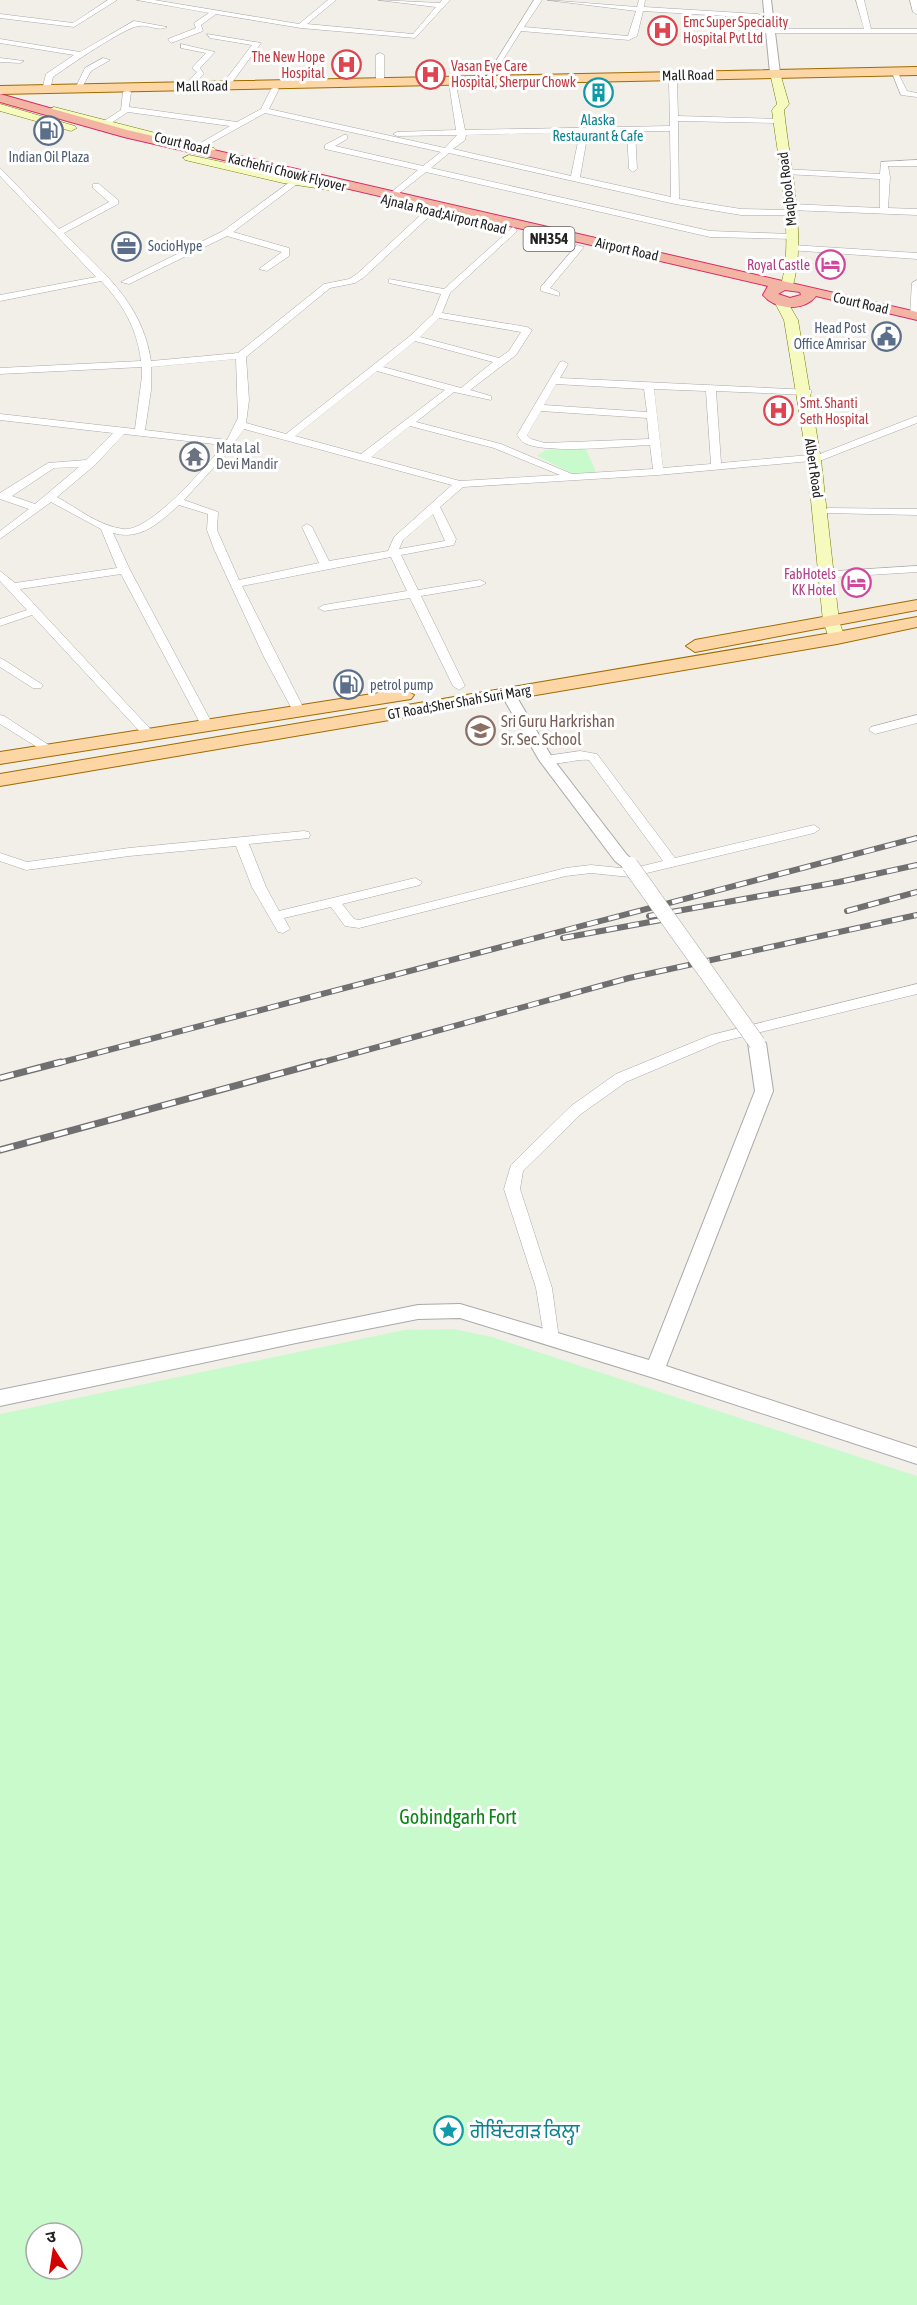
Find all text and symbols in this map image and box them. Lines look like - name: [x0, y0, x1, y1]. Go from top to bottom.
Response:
- hospital icon: Emc Super Speciality Hospital Pvt Ltd: [646, 14, 678, 46]
- place label: Emc Super Speciality Hospital Pvt Ltd: [683, 14, 788, 46]
- place label: The New Hope Hospital: [252, 49, 325, 81]
- hospital icon: The New Hope Hospital: [330, 49, 362, 81]
- hospital icon: Vasan Eye Care Hospital, Sherpur Chowk: [414, 58, 446, 90]
- place label: Vasan Eye Care Hospital, Sherpur Chowk: [451, 58, 576, 90]
- street label: Mall Road: [662, 67, 714, 83]
- building icon: Alaska Restaurant & Cafe: [582, 77, 614, 109]
- street label: Mall Road: [176, 78, 228, 94]
- place label: Alaska Restaurant & Cafe: [553, 112, 643, 144]
- fuel station icon: Indian Oil Plaza: [33, 114, 65, 146]
- street label: Court Road: [153, 128, 211, 158]
- place label: Indian Oil Plaza: [8, 149, 90, 165]
- street label: Kachehri Chowk Flyover: [226, 150, 348, 195]
- street label: Maqbool Road: [775, 151, 799, 227]
- street label: Ajnala Road;Airport Road: [380, 191, 508, 237]
- road number: NH354: [524, 227, 574, 251]
- office icon: SocioHype: [111, 230, 143, 262]
- street label: Airport Road: [594, 234, 660, 264]
- place label: SocioHype: [148, 238, 202, 254]
- hotel icon: Royal Castle: [815, 249, 847, 281]
- place label: Royal Castle: [747, 257, 810, 273]
- street label: Court Road: [832, 289, 890, 317]
- place label: Head Post Office Amrisar: [794, 320, 867, 352]
- public building icon: Head Post Office Amrisar: [871, 320, 903, 352]
- hospital icon: Smt. Shanti Seth Hospital: [763, 395, 795, 427]
- place label: Smt. Shanti Seth Hospital: [800, 395, 869, 427]
- street label: Albert Road: [802, 437, 826, 499]
- temple icon: Mata Lal Devi Mandir: [179, 440, 211, 472]
- place label: Mata Lal Devi Mandir: [216, 440, 278, 472]
- place label: FabHotels KK Hotel: [784, 566, 836, 598]
- hotel icon: FabHotels KK Hotel: [841, 566, 873, 598]
- fuel station icon: petrol pump: [333, 669, 365, 701]
- place label: petrol pump: [370, 677, 434, 693]
- street label: GT Road;Sher Shah Suri Marg: [386, 682, 532, 722]
- place label: Sri Guru Harkrishan Sr. Sec. School: [501, 712, 615, 748]
- school or university icon: Sri Guru Harkrishan Sr. Sec. School: [464, 714, 496, 746]
- park label: Gobindgarh Fort: [399, 1805, 517, 1828]
- place icon: ਗੋਬਿੰਦਗੜ ਕਿਲ੍ਹਾ: [433, 2115, 465, 2147]
- place label: ਗੋਬਿੰਦਗੜ ਕਿਲ੍ਹਾ: [469, 2118, 580, 2146]
- north arrow: [24, 2221, 84, 2281]
- text: उ: [44, 2226, 58, 2246]

